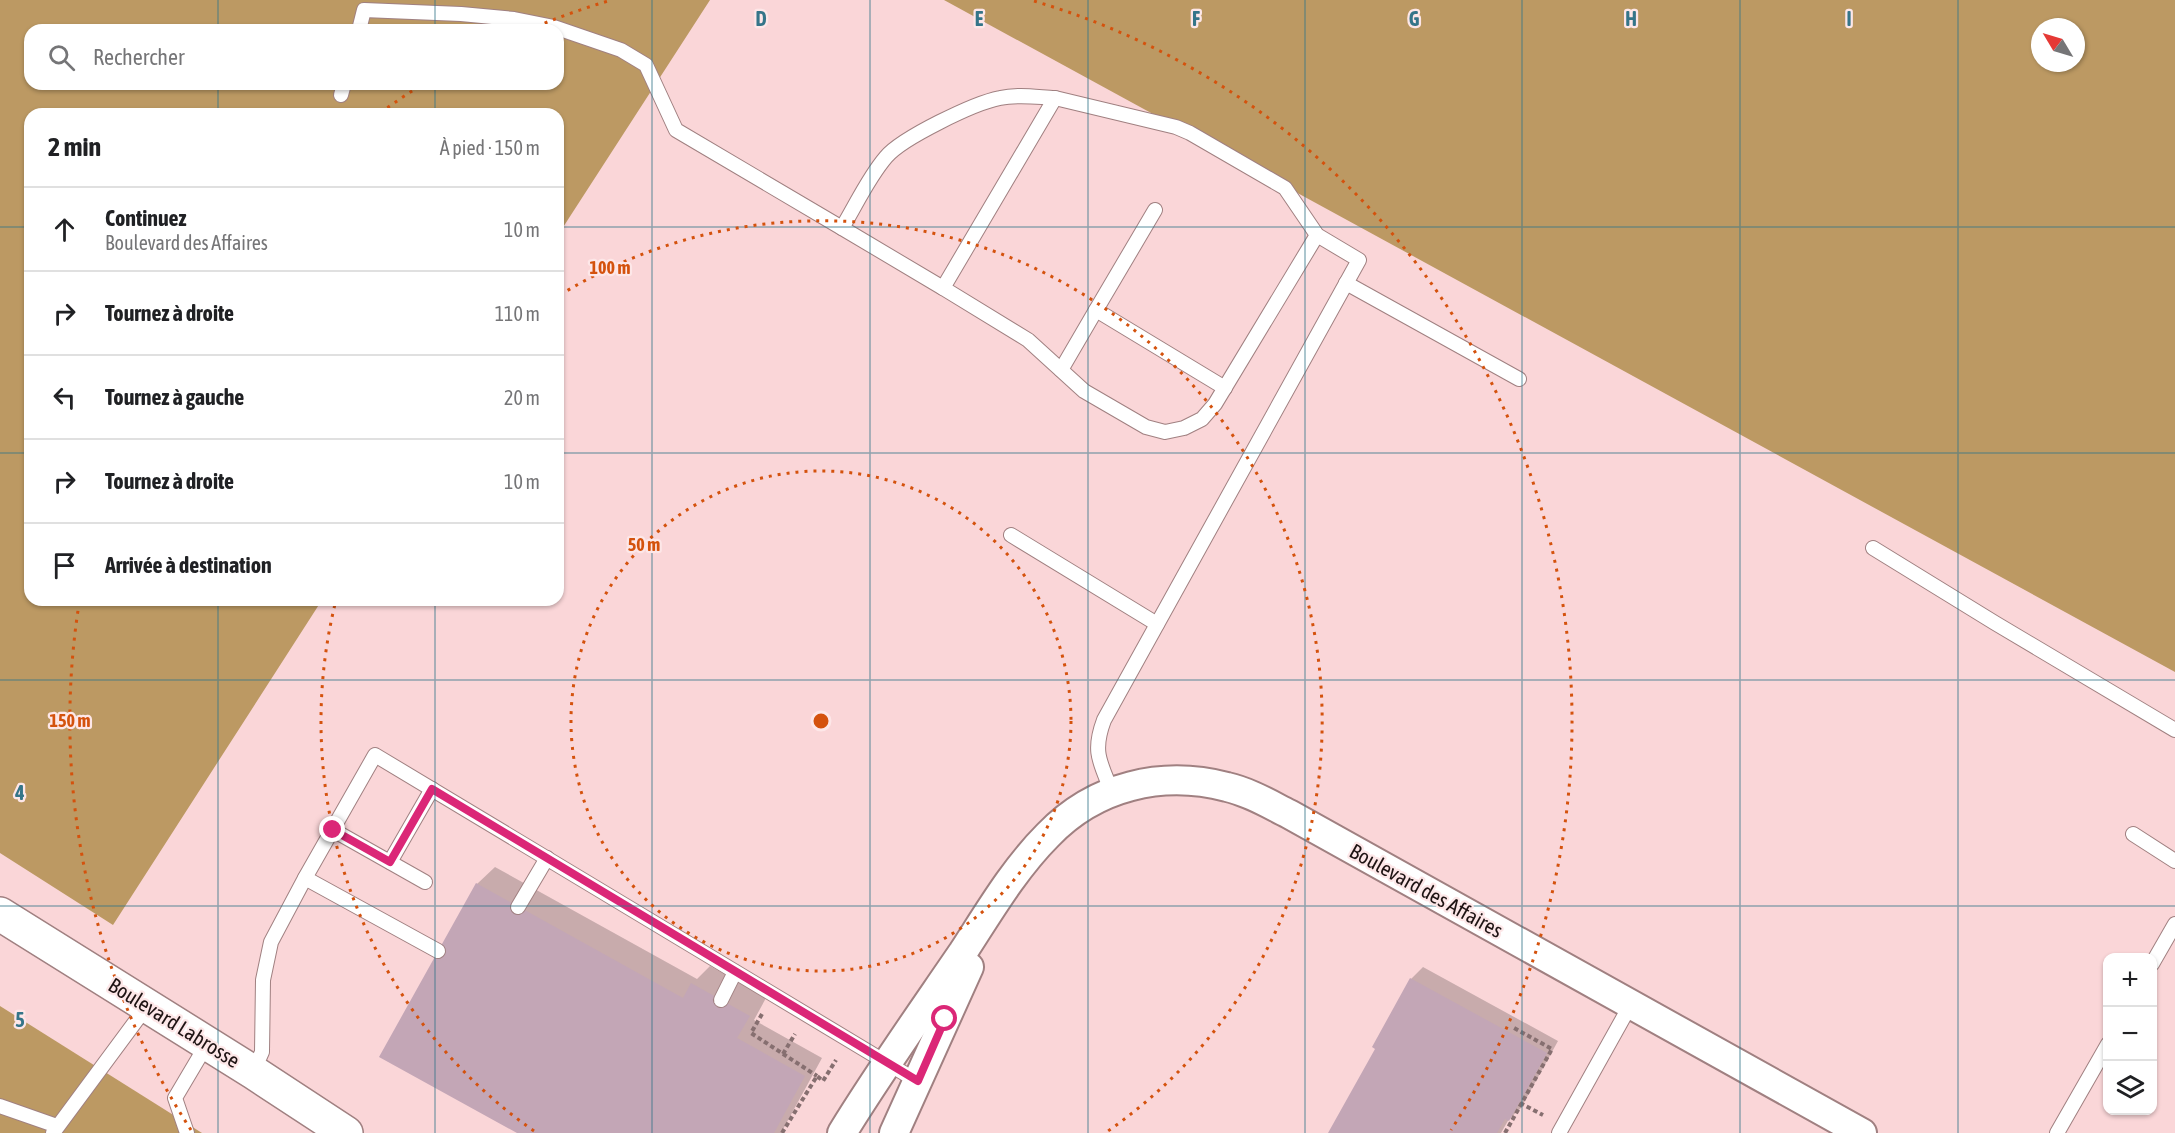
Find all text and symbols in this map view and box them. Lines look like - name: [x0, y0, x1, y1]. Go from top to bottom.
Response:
- text: D: [755, 7, 767, 30]
- text: E: [975, 7, 984, 30]
- text: F: [1192, 7, 1200, 30]
- text: G: [1409, 7, 1420, 30]
- text: H: [1625, 7, 1637, 30]
- text: I: [1846, 7, 1852, 30]
- north arrow: [2031, 18, 2085, 72]
- search box: [24, 24, 564, 90]
- icon: search: [45, 41, 78, 74]
- text: Rechercher: [93, 44, 184, 70]
- text: 2 min: [48, 132, 101, 162]
- text: À pied · 150 m: [440, 136, 540, 159]
- text: Continuez: [105, 205, 187, 231]
- icon: ahead: [48, 213, 81, 246]
- text: 10 m: [504, 218, 540, 241]
- text: Boulevard des Affaires: [105, 231, 268, 254]
- text: 100 m: [590, 257, 630, 278]
- icon: right: [48, 297, 81, 330]
- text: Tournez à droite: [105, 300, 234, 326]
- text: 110 m: [495, 302, 540, 325]
- icon: left: [48, 381, 81, 414]
- text: Tournez à gauche: [105, 384, 244, 410]
- text: 20 m: [504, 386, 540, 409]
- icon: right: [48, 465, 81, 498]
- text: Tournez à droite: [105, 468, 234, 494]
- text: 10 m: [504, 470, 540, 493]
- text: 50 m: [628, 534, 660, 555]
- icon: arrive: [48, 549, 81, 582]
- text: Arrivée à destination: [105, 552, 272, 578]
- text: 150 m: [50, 710, 90, 731]
- centre of rings: [811, 711, 831, 731]
- text: 4: [14, 781, 25, 804]
- route end: [319, 816, 345, 842]
- street label: Boulevard des Affaires: [1346, 838, 1507, 942]
- map controls: [2103, 953, 2157, 1115]
- button: +: [2103, 953, 2157, 1007]
- street label: Boulevard Labrosse: [105, 972, 245, 1072]
- route start: [931, 1005, 957, 1031]
- button: −: [2103, 1007, 2157, 1061]
- text: 5: [15, 1008, 25, 1031]
- button: layers: [2103, 1061, 2157, 1115]

